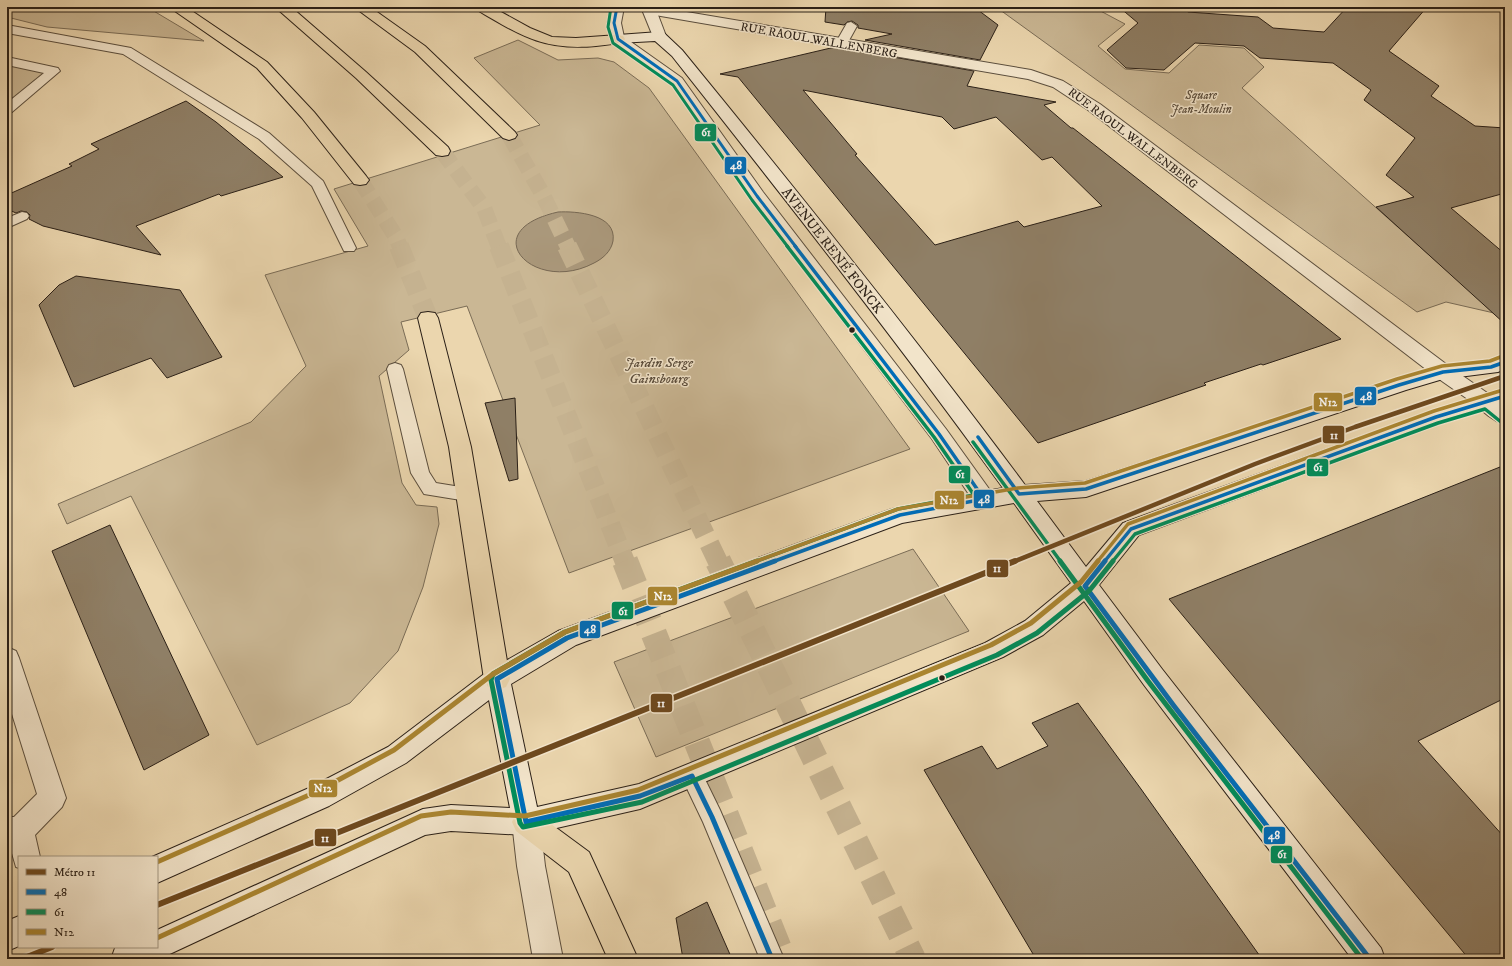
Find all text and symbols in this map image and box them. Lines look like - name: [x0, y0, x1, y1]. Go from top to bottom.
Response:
- street label: RUE RAOUL WALLENBERG: [739, 19, 899, 62]
- street label: RUE RAOUL WALLENBERG: [1065, 85, 1201, 193]
- park label: Square Jean-Moulin: [1170, 88, 1232, 117]
- line badge: 61: [694, 123, 717, 142]
- text: 61: [701, 126, 711, 140]
- line badge: 48: [724, 156, 747, 175]
- text: 48: [729, 159, 742, 173]
- street label: AVENUE RENÉ FONCK: [777, 184, 887, 317]
- unlabelled marker: [847, 325, 857, 335]
- park label: Jardin Serge Gainsbourg: [625, 354, 694, 388]
- line badge: 48: [1354, 386, 1377, 406]
- text: 48: [1359, 390, 1372, 404]
- line badge: N12: [1313, 392, 1343, 412]
- text: N12: [1319, 396, 1338, 410]
- line badge: 11: [1322, 425, 1345, 444]
- text: 11: [1330, 429, 1338, 443]
- line badge: 61: [1306, 458, 1329, 477]
- text: 61: [1313, 461, 1323, 475]
- line badge: 61: [948, 465, 971, 484]
- text: 61: [955, 468, 965, 482]
- line badge: 48: [973, 489, 995, 509]
- line badge: N12: [934, 490, 965, 510]
- text: 48: [977, 493, 990, 507]
- text: N12: [940, 494, 959, 508]
- line badge: 11: [986, 559, 1009, 578]
- text: 11: [993, 562, 1001, 576]
- line badge: N12: [647, 586, 678, 606]
- text: N12: [654, 590, 673, 604]
- line badge: 61: [611, 601, 634, 620]
- text: 61: [618, 605, 628, 619]
- line badge: 48: [579, 620, 601, 639]
- text: 48: [583, 623, 596, 637]
- unlabelled marker: [937, 673, 947, 683]
- line badge: 11: [650, 693, 673, 713]
- text: 11: [657, 697, 665, 711]
- line badge: N12: [308, 779, 338, 798]
- text: N12: [314, 782, 333, 796]
- line badge: 48: [1263, 826, 1286, 845]
- line badge: 11: [314, 828, 337, 847]
- text: 48: [1267, 829, 1280, 843]
- text: 11: [321, 832, 329, 846]
- line badge: 61: [1270, 845, 1293, 864]
- text: 61: [1277, 848, 1287, 862]
- legend: [18, 856, 158, 948]
- text: Métro 11: [54, 865, 95, 880]
- text: 48: [54, 885, 67, 900]
- text: 61: [54, 905, 65, 920]
- text: N12: [54, 925, 74, 940]

